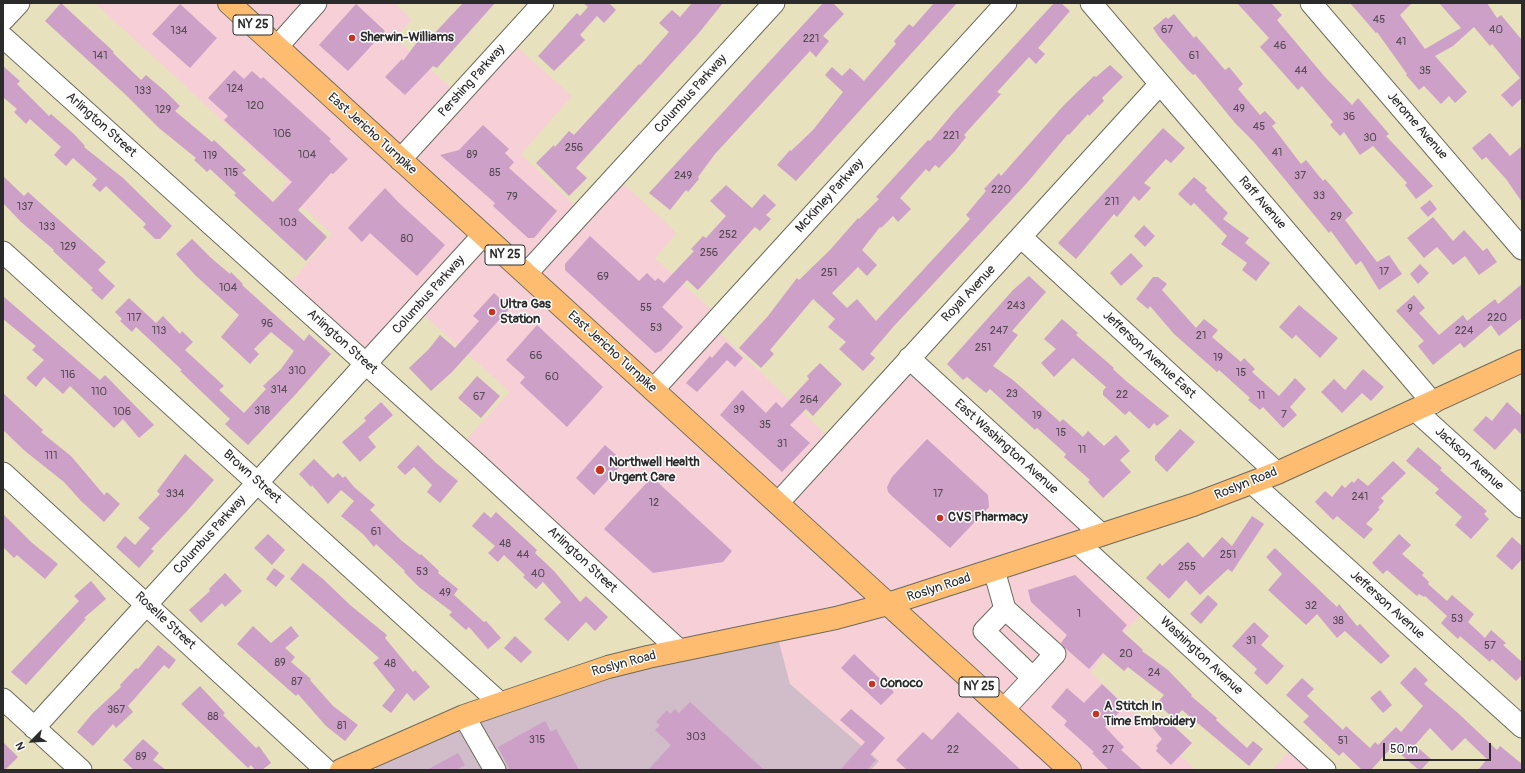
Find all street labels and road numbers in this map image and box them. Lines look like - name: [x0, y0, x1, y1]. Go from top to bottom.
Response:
- road number: NY 25: [233, 15, 273, 35]
- street label: Pershing Parkway: [435, 41, 509, 121]
- street label: Columbus Parkway: [652, 51, 730, 137]
- street label: Arlington Street: [62, 89, 140, 161]
- street label: Jerome Avenue: [1383, 89, 1451, 163]
- street label: East Jericho Turnpike: [324, 90, 420, 178]
- street label: McKinley Parkway: [793, 156, 867, 236]
- street label: Raff Avenue: [1235, 173, 1289, 233]
- road number: NY 25: [485, 245, 525, 265]
- street label: Columbus Parkway: [390, 252, 468, 338]
- street label: Royal Avenue: [939, 262, 999, 326]
- street label: Arlington Street: [303, 306, 381, 378]
- street label: East Jericho Turnpike: [564, 308, 660, 396]
- street label: Jefferson Avenue East: [1099, 308, 1199, 402]
- street label: East Washington Avenue: [951, 396, 1061, 498]
- street label: Jackson Avenue: [1431, 424, 1507, 494]
- street label: Brown Street: [220, 447, 284, 507]
- street label: Roslyn Road: [1212, 464, 1280, 504]
- street label: Columbus Parkway: [171, 492, 249, 578]
- street label: Arlington Street: [544, 524, 620, 596]
- street label: Jefferson Avenue: [1346, 567, 1428, 643]
- street label: Roslyn Road: [905, 570, 973, 606]
- street label: Roselle Street: [131, 589, 199, 653]
- street label: Washington Avenue: [1156, 614, 1246, 698]
- street label: Roslyn Road: [590, 648, 658, 680]
- road number: NY 25: [959, 677, 999, 697]

